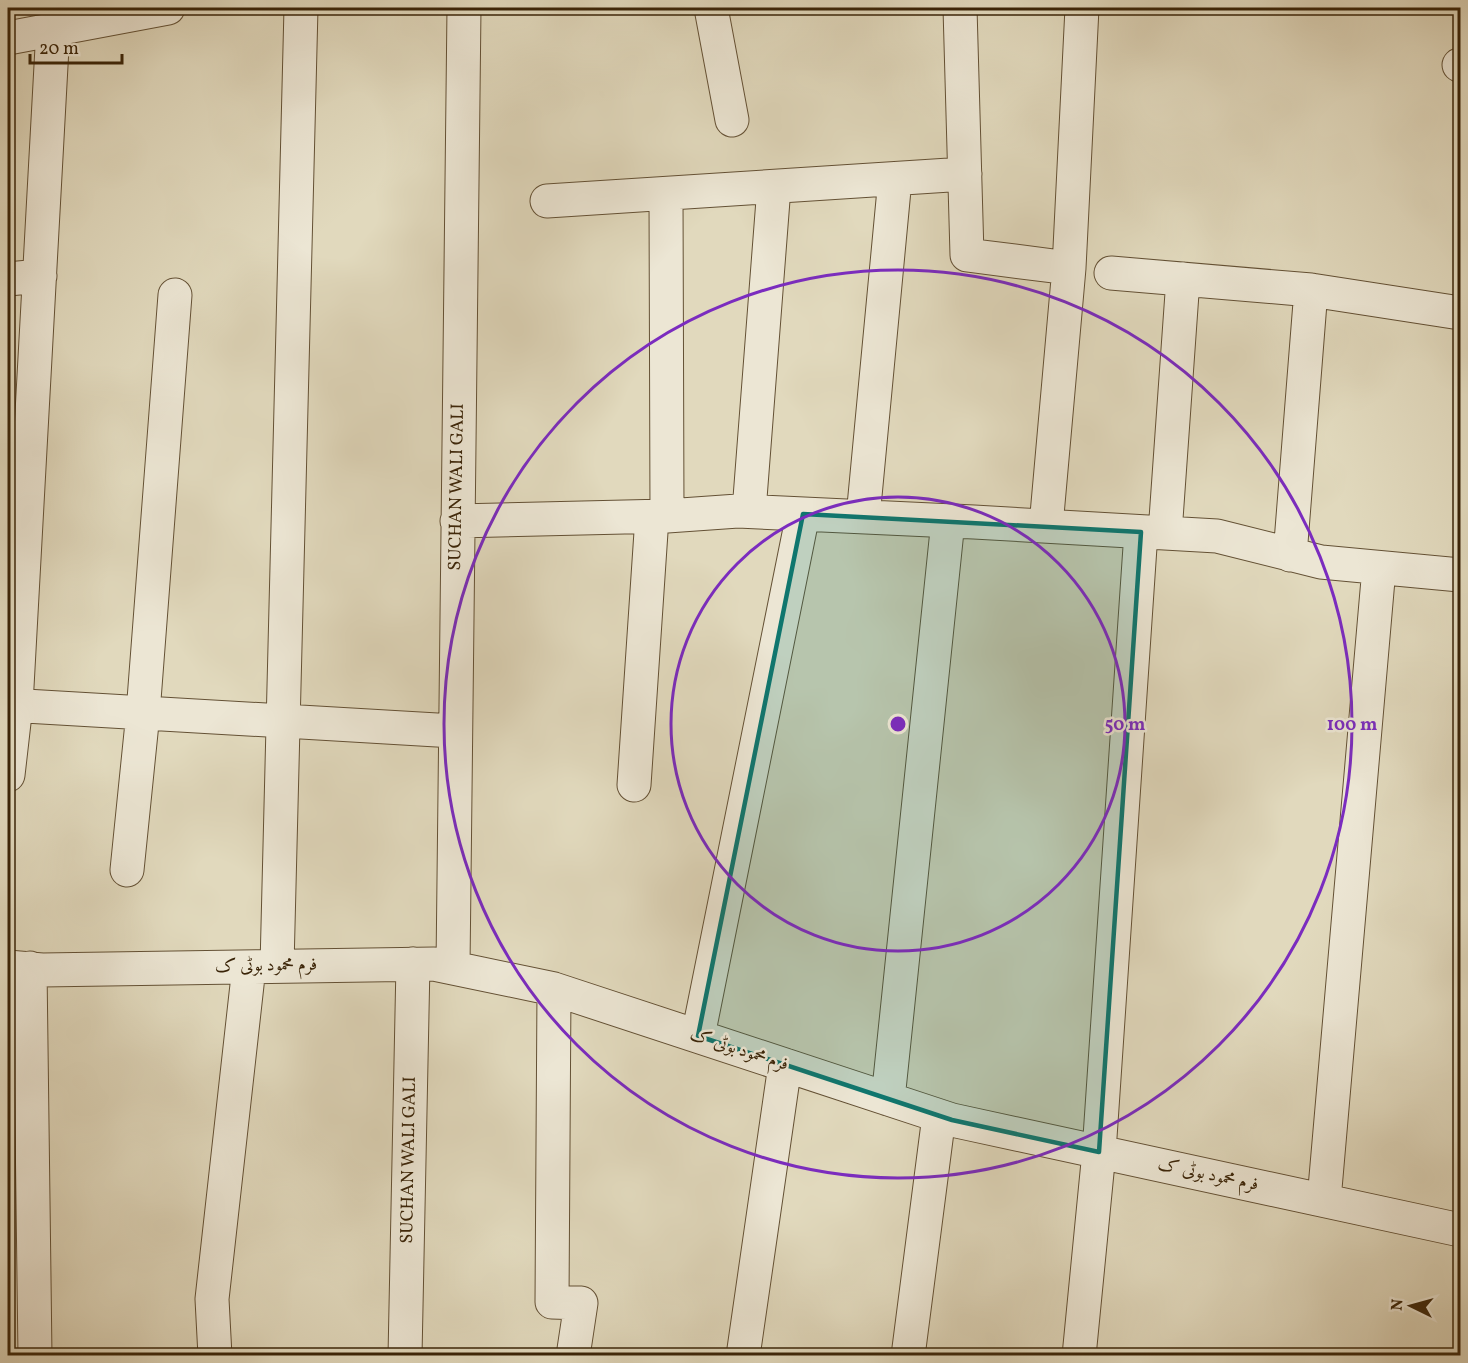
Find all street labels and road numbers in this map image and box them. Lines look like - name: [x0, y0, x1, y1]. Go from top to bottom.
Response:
- street label: SUCHAN WALI GALI: [443, 403, 471, 571]
- street label: فرم محمود بوٹی ک: [215, 953, 317, 981]
- street label: فرم محمود بوٹی ک: [686, 1022, 792, 1080]
- street label: SUCHAN WALI GALI: [395, 1076, 423, 1244]
- street label: فرم محمود بوٹی ک: [1155, 1152, 1261, 1200]

